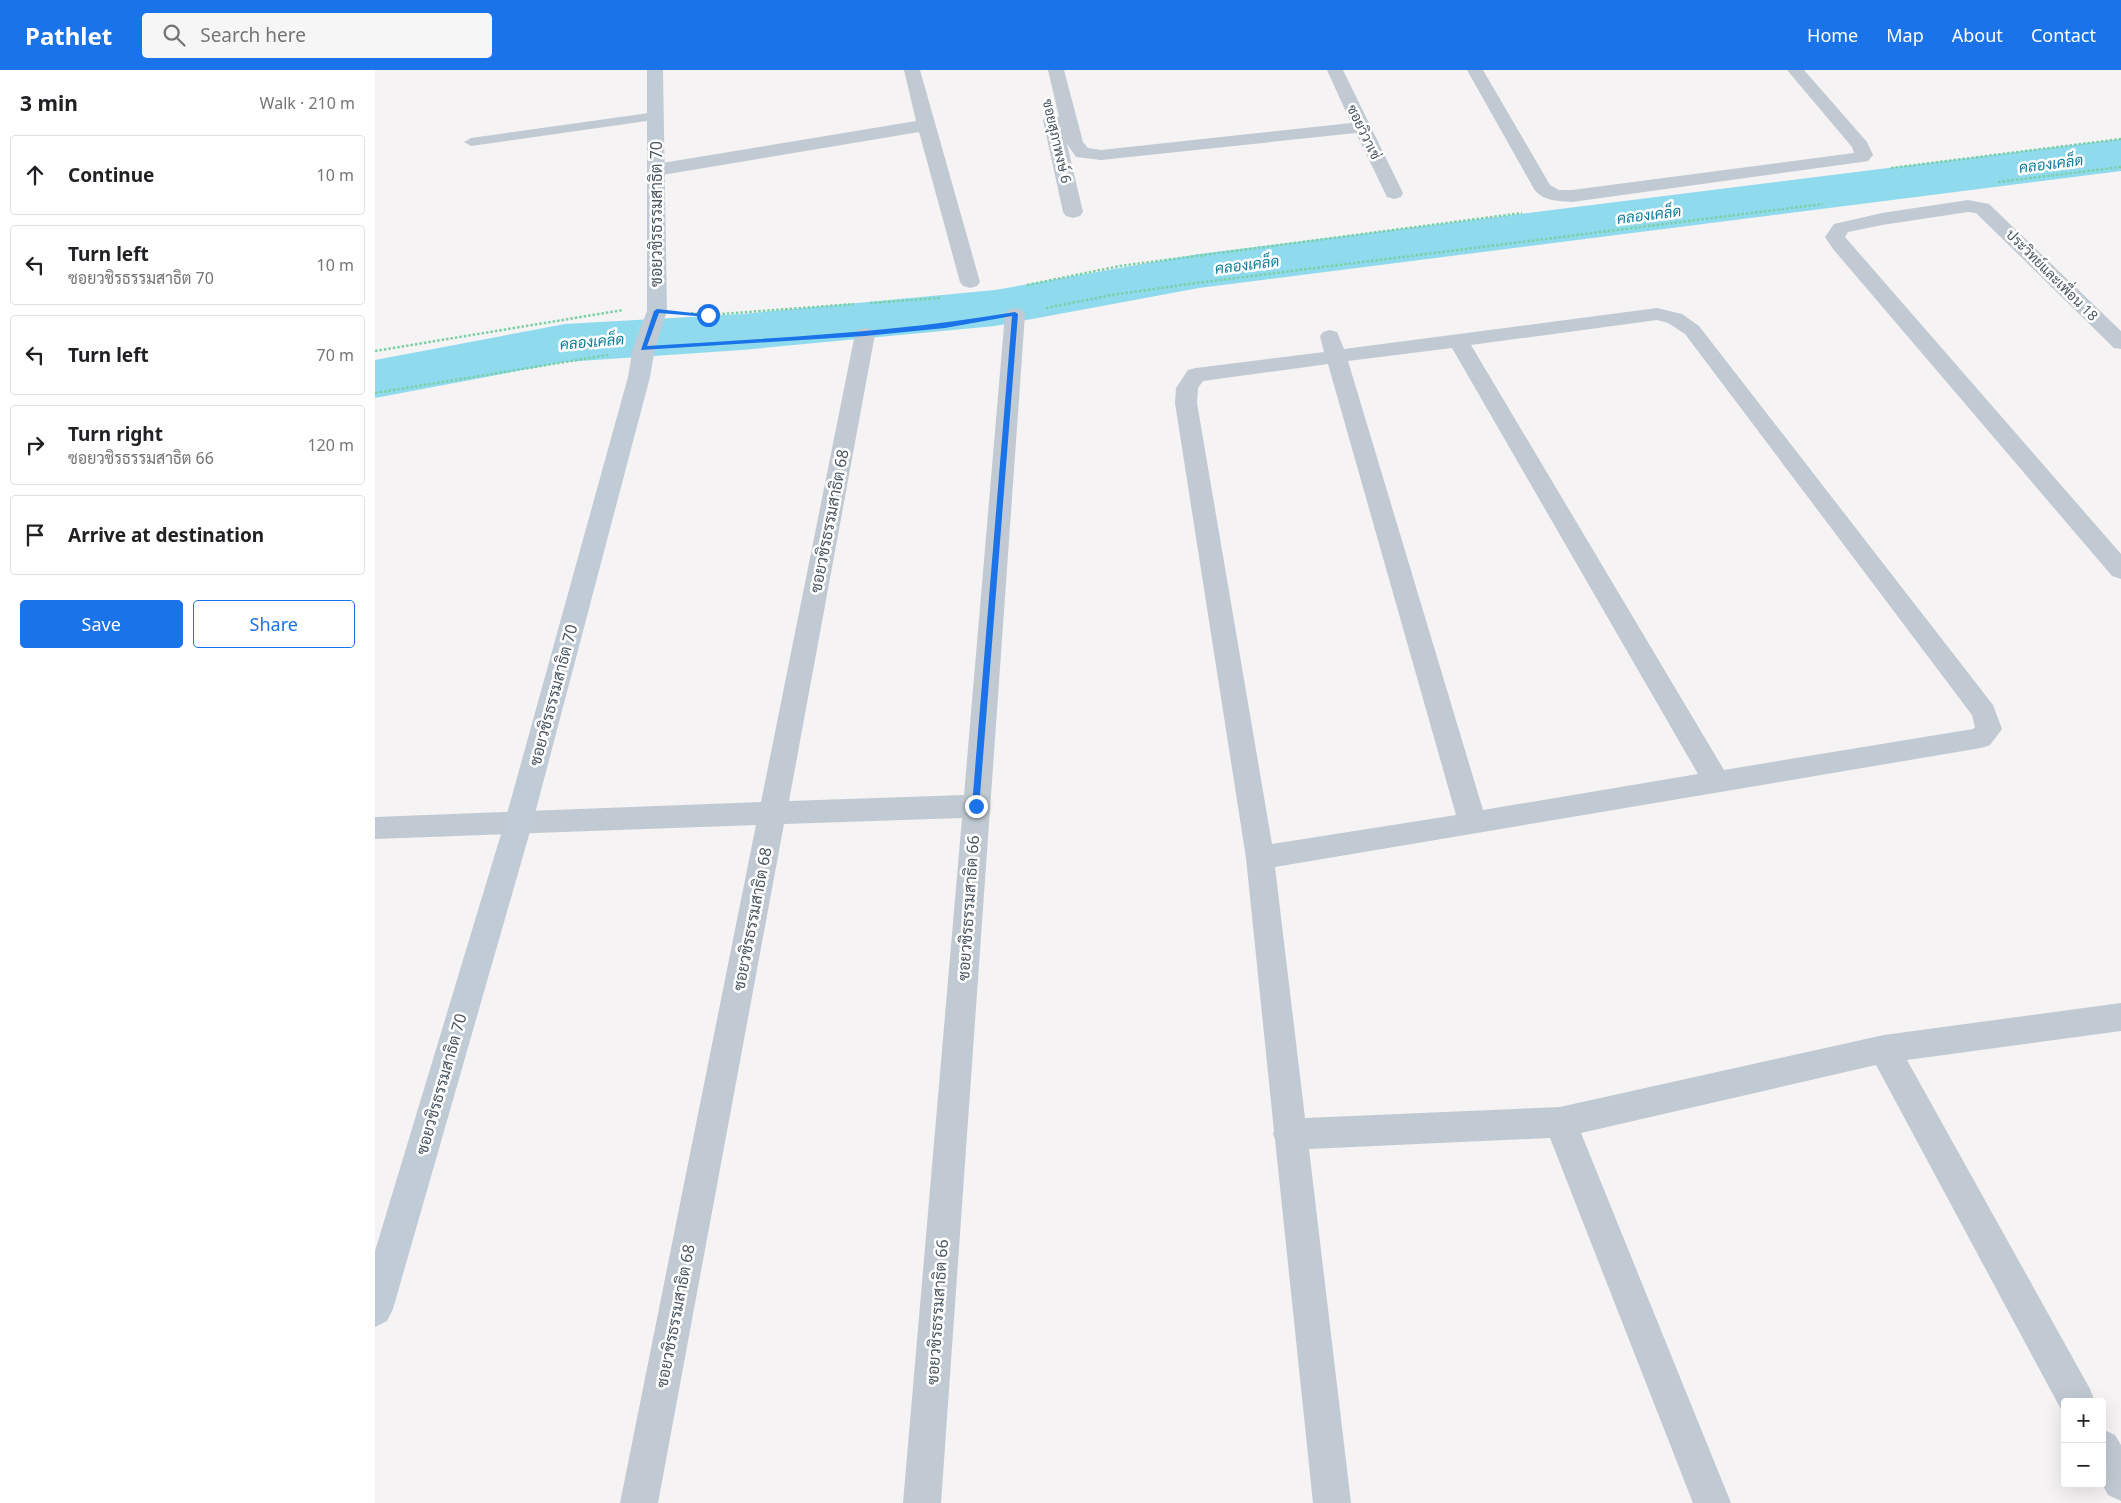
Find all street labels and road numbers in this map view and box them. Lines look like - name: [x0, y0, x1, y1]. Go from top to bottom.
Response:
- street label: ซอยสุภาพงษ์ 6: [1038, 97, 1076, 185]
- street label: ซอยวิวาเช่: [1343, 101, 1386, 162]
- street label: ซอยวชิรธรรมสาธิต 70: [645, 141, 667, 287]
- street label: ประวิทย์และเพื่อน 18: [2002, 223, 2104, 325]
- street label: ซอยวชิรธรรมสาธิต 68: [804, 447, 854, 595]
- street label: ซอยวชิรธรรมสาธิต 70: [523, 622, 583, 768]
- street label: ซอยวชิรธรรมสาธิต 66: [952, 834, 984, 982]
- street label: ซอยวชิรธรรมสาธิต 68: [727, 845, 777, 993]
- street label: ซอยวชิรธรรมสาธิต 70: [410, 1011, 472, 1157]
- street label: ซอยวชิรธรรมสาธิต 66: [921, 1238, 953, 1386]
- street label: ซอยวชิรธรรมสาธิต 68: [650, 1242, 700, 1390]

